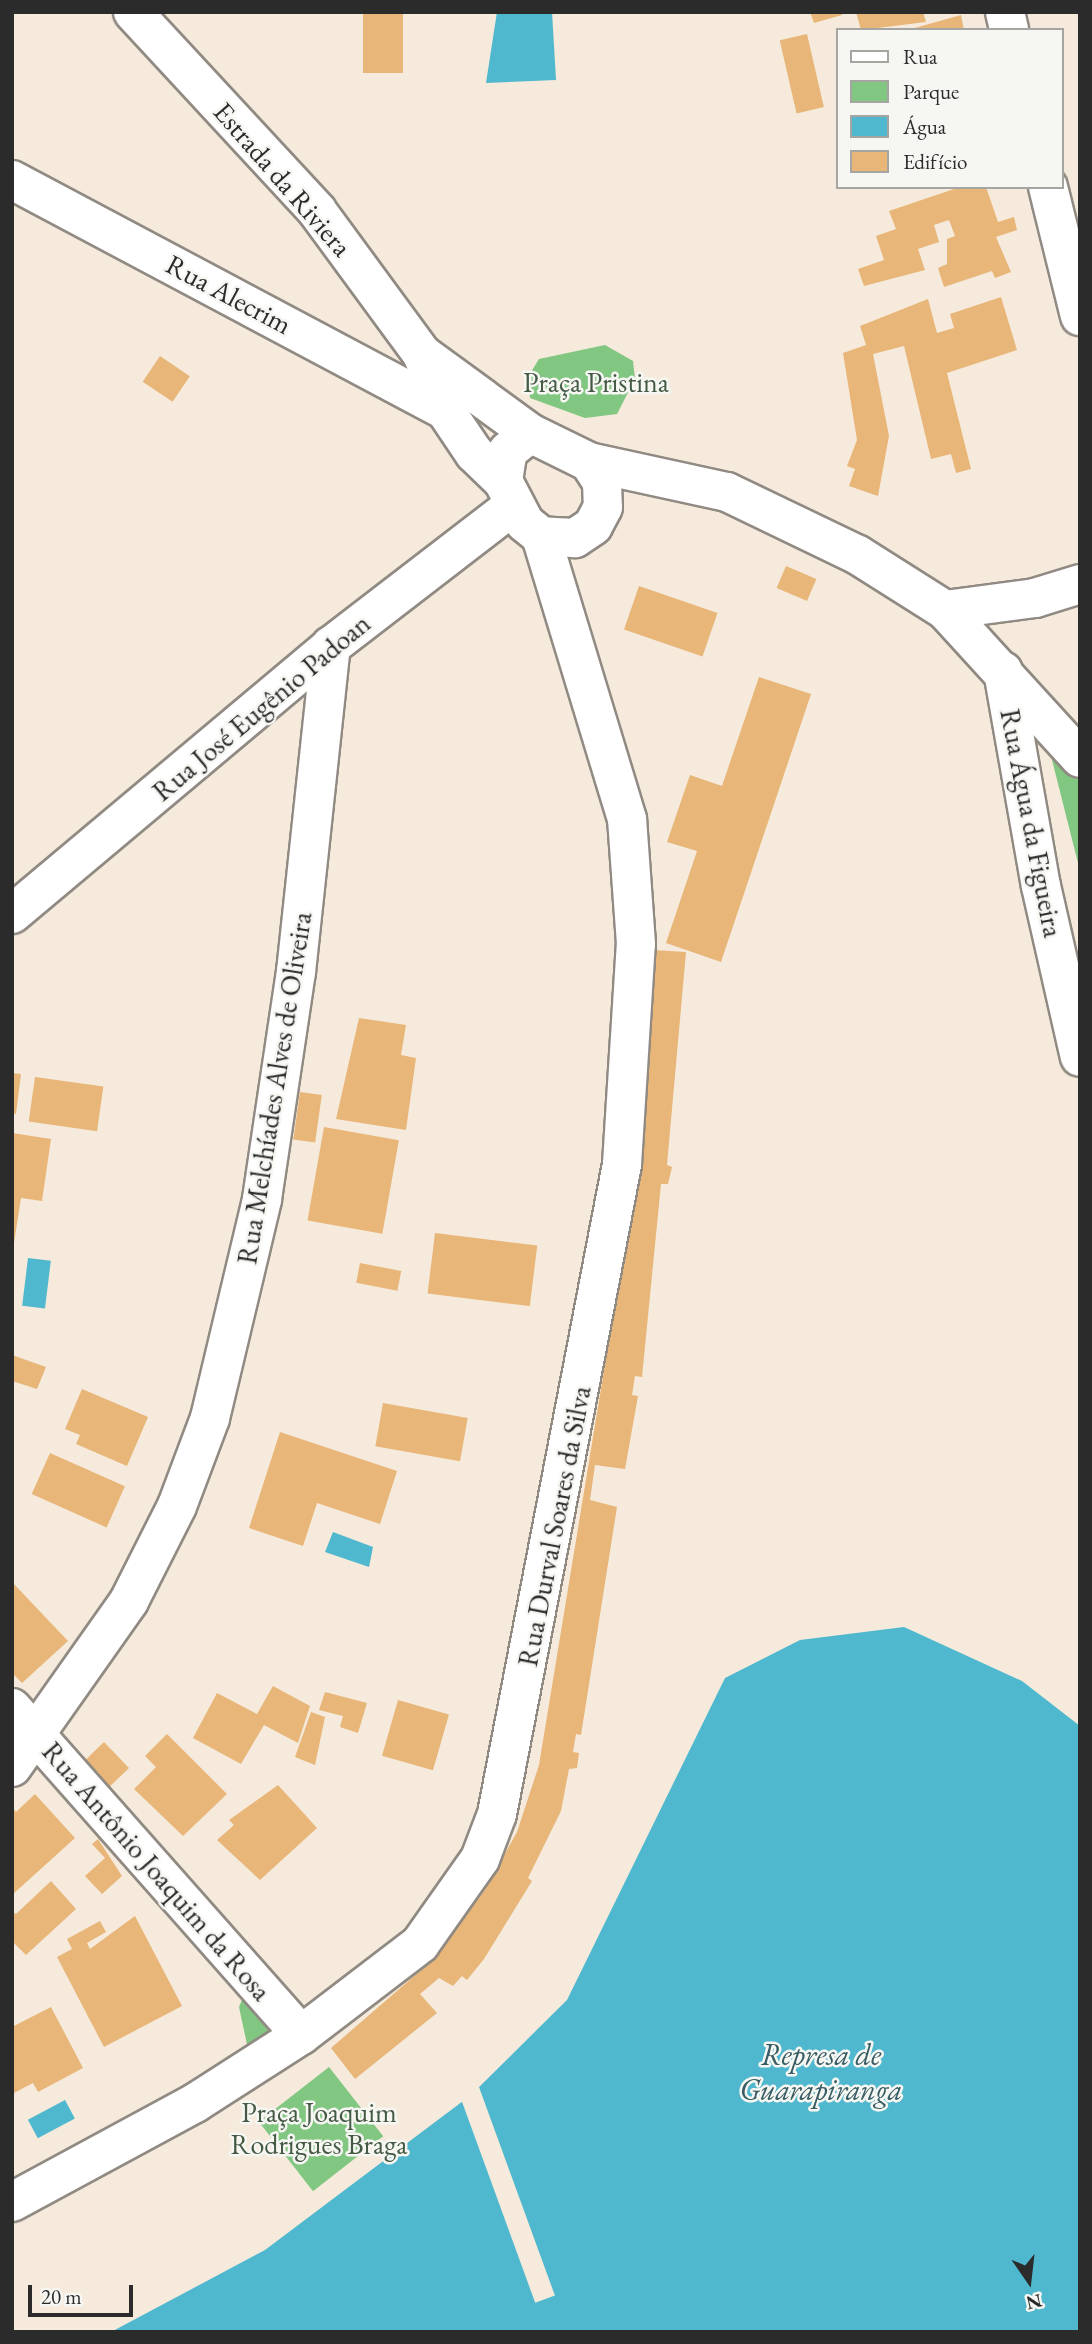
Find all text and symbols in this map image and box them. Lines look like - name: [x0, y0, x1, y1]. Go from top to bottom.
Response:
- legend: [836, 28, 1064, 189]
- text: Rua: [903, 43, 937, 70]
- text: Parque: [903, 78, 959, 105]
- street label: Estrada da Riviera: [207, 95, 359, 263]
- text: Água: [903, 113, 946, 140]
- text: Edifício: [903, 148, 967, 175]
- street label: Rua Alecrim: [161, 247, 297, 341]
- park label: Praça Pristina: [523, 365, 669, 399]
- street label: Rua José Eugênio Padoan: [145, 606, 377, 808]
- street label: Rua Água da Figueira: [993, 706, 1071, 940]
- street label: Rua Melchíades Alves de Oliveira: [230, 910, 318, 1266]
- street label: Rua Durval Soares da Silva: [510, 1383, 598, 1669]
- street label: Rua Antônio Joaquim da Rosa: [35, 1735, 279, 2007]
- water label: Represa de Guarapiranga: [740, 2037, 902, 2108]
- park label: Praça Joaquim Rodrigues Braga: [230, 2095, 408, 2161]
- north arrow: [994, 2246, 1064, 2316]
- scale bar: [32, 2270, 136, 2314]
- text: 20 m: [41, 2283, 82, 2310]
- text: N: [1024, 2288, 1045, 2316]

